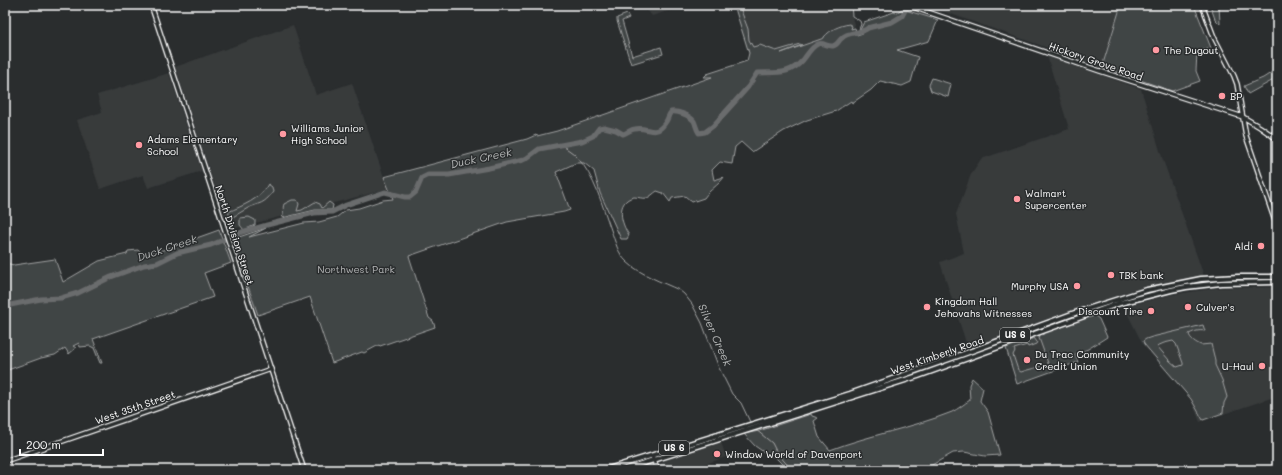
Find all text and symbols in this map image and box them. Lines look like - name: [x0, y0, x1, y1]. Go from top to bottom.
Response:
- street label: Hickory Grove Road: [1047, 38, 1145, 84]
- place label: The Dugout: [1164, 43, 1219, 57]
- marker: The Dugout: [1151, 45, 1161, 55]
- place label: BP: [1230, 89, 1242, 103]
- marker: BP: [1217, 91, 1227, 101]
- place label: Williams Junior High School: [291, 121, 364, 147]
- marker: Williams Junior High School: [278, 129, 288, 139]
- place label: Adams Elementary School: [147, 132, 238, 158]
- marker: Adams Elementary School: [134, 140, 144, 150]
- water label: Duck Creek: [449, 144, 513, 171]
- street label: North Division Street: [212, 183, 258, 287]
- place label: Walmart Supercenter: [1025, 186, 1087, 212]
- marker: Walmart Supercenter: [1012, 194, 1022, 204]
- water label: Duck Creek: [135, 231, 199, 264]
- place label: Aldi: [1234, 239, 1253, 253]
- marker: Aldi: [1256, 241, 1266, 251]
- park label: Northwest Park: [317, 262, 395, 276]
- place label: TBK bank: [1119, 268, 1164, 282]
- marker: TBK bank: [1106, 270, 1116, 280]
- place label: Murphy USA: [1011, 279, 1069, 293]
- marker: Murphy USA: [1072, 281, 1082, 291]
- place label: Kingdom Hall Jehovahs Witnesses: [935, 294, 1032, 320]
- place label: Culver's: [1196, 300, 1235, 314]
- water label: Silver Creek: [695, 301, 736, 369]
- marker: Kingdom Hall Jehovahs Witnesses: [922, 302, 932, 312]
- marker: Culver's: [1183, 302, 1193, 312]
- place label: Discount Tire: [1078, 304, 1143, 318]
- marker: Discount Tire: [1146, 306, 1156, 316]
- road number: US 6: [1000, 328, 1030, 342]
- street label: West Kimberly Road: [888, 332, 986, 378]
- place label: Du Trac Community Credit Union: [1035, 347, 1129, 373]
- marker: Du Trac Community Credit Union: [1022, 355, 1032, 365]
- place label: U-Haul: [1222, 359, 1254, 373]
- marker: U-Haul: [1257, 361, 1267, 371]
- street label: West 35th Street: [93, 387, 177, 427]
- scale bar: [20, 431, 103, 457]
- text: 200 m: [26, 436, 61, 452]
- road number: US 6: [659, 441, 689, 455]
- place label: Window World of Davenport: [725, 447, 862, 461]
- marker: Window World of Davenport: [712, 449, 722, 459]

